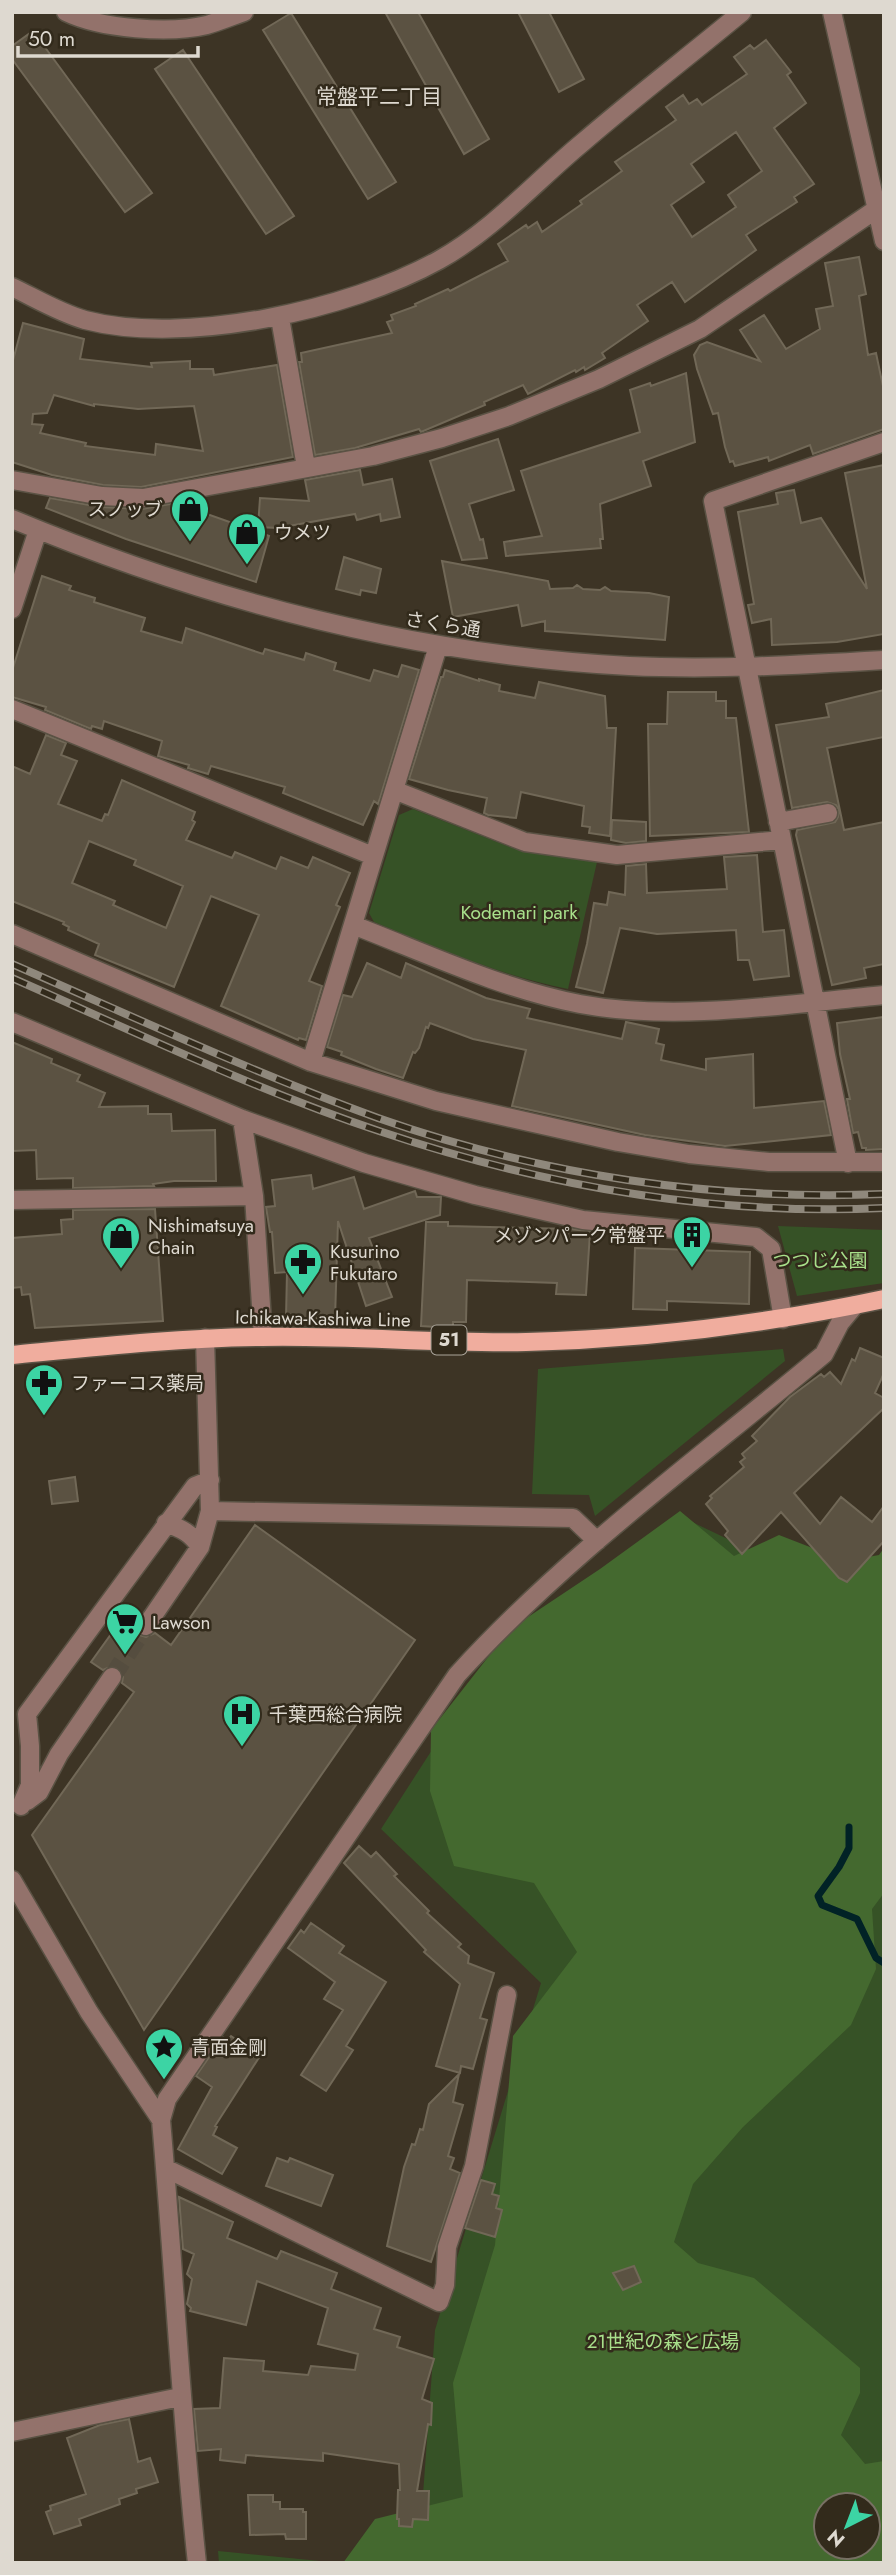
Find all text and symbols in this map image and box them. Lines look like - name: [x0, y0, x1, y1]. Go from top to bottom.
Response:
- scale bar: [18, 14, 198, 58]
- text: 50 m: [28, 24, 75, 54]
- district label: 常盤平二丁目: [316, 82, 442, 112]
- shop icon: スノッブ: [169, 488, 211, 543]
- place label: スノッブ: [87, 496, 163, 523]
- shop icon: ウメツ: [226, 511, 268, 566]
- place label: ウメツ: [274, 519, 331, 546]
- street label: さくら通: [403, 605, 483, 644]
- park label: Kodemari park: [460, 899, 578, 926]
- place label: Nishimatsuya Chain: [148, 1212, 254, 1261]
- building icon: メゾンパーク常盤平: [671, 1214, 713, 1269]
- shop icon: Nishimatsuya Chain: [100, 1215, 142, 1270]
- place label: メゾンパーク常盤平: [494, 1222, 665, 1249]
- place label: Kusurino Fukutaro: [330, 1238, 400, 1287]
- pharmacy icon: Kusurino Fukutaro: [282, 1241, 324, 1296]
- park label: つつじ公園: [772, 1247, 868, 1274]
- street label: Ichikawa-Kashiwa Line: [235, 1303, 411, 1334]
- road number: 51: [432, 1325, 466, 1354]
- pharmacy icon: ファーコス薬局: [23, 1362, 65, 1417]
- place label: ファーコス薬局: [71, 1370, 204, 1397]
- supermarket icon: Lawson: [104, 1601, 146, 1656]
- place label: Lawson: [152, 1609, 211, 1636]
- hospital icon: 千葉西総合病院: [221, 1693, 263, 1748]
- place label: 千葉西総合病院: [269, 1701, 402, 1728]
- place icon: 青面金剛: [143, 2026, 185, 2081]
- place label: 青面金剛: [191, 2034, 267, 2061]
- park label: 21世紀の森と広場: [587, 2328, 739, 2355]
- north arrow: [812, 2491, 882, 2561]
- text: N: [821, 2523, 851, 2553]

